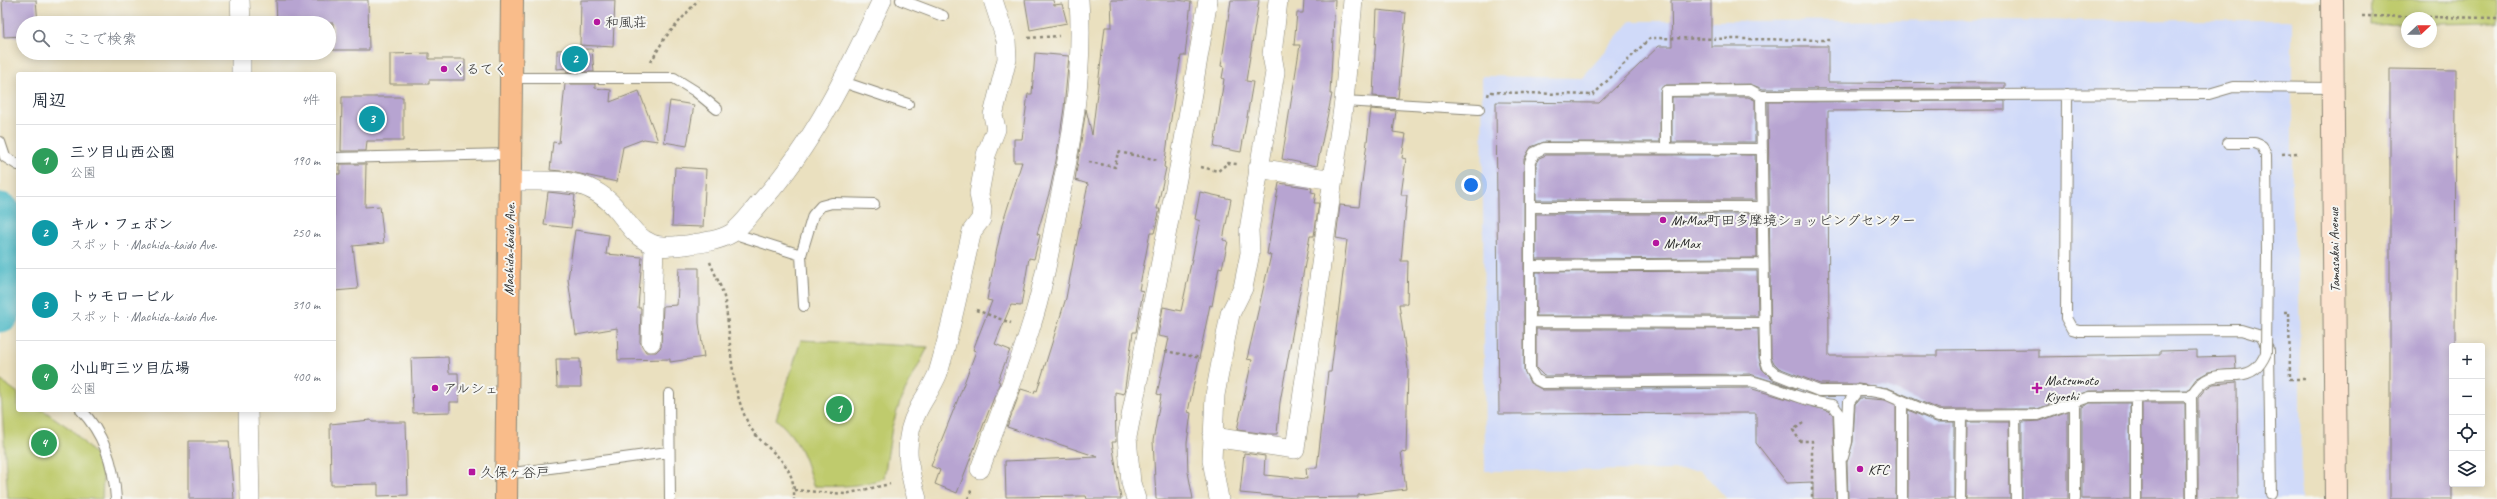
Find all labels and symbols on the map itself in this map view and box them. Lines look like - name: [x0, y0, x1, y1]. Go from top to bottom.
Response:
- north arrow: [2401, 12, 2437, 48]
- place label: 和風荘: [605, 14, 647, 31]
- marker: 和風荘: [592, 17, 602, 27]
- pin: 2: [562, 44, 588, 74]
- place label: くるてく: [452, 61, 507, 78]
- marker: くるてく: [439, 64, 449, 74]
- pin: 3: [359, 104, 385, 134]
- your location: [1461, 175, 1481, 195]
- street label: Machida-kaido Ave.: [500, 202, 519, 295]
- street label: Tamasakai Avenue: [2325, 206, 2344, 292]
- place label: MrMax町田多摩境ショッピングセンター: [1671, 212, 1916, 229]
- marker: MrMax町田多摩境ショッピングセンター: [1658, 215, 1668, 225]
- place label: MrMax: [1664, 235, 1701, 252]
- marker: MrMax: [1651, 238, 1661, 248]
- place label: Matsumoto Kiyoshi: [2045, 372, 2099, 405]
- place label: アルシェ: [443, 380, 498, 397]
- marker: アルシェ: [430, 383, 440, 393]
- marker: Matsumoto Kiyoshi: [2032, 383, 2042, 393]
- pin: 1: [826, 394, 852, 424]
- pin: 4: [31, 428, 57, 458]
- place label: KFC: [1868, 461, 1891, 478]
- place label: 久保ヶ谷戸: [480, 464, 550, 481]
- marker: KFC: [1855, 464, 1865, 474]
- marker: 久保ヶ谷戸: [467, 467, 477, 477]

